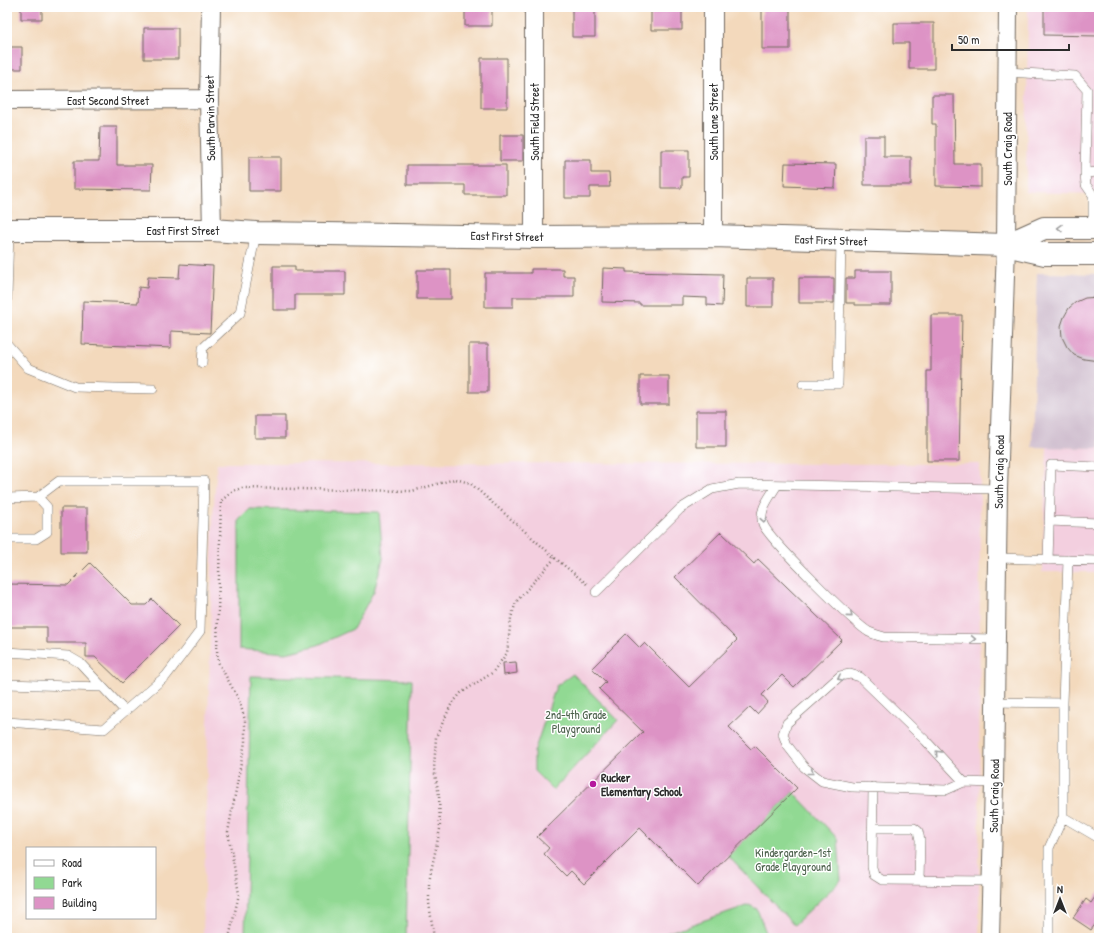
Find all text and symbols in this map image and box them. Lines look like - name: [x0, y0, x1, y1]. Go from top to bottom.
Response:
- scale bar: [952, 26, 1069, 52]
- text: 50 m: [958, 31, 979, 48]
- street label: South Parvin Street: [201, 74, 219, 161]
- street label: South Field Street: [526, 82, 543, 161]
- street label: South Lane Street: [705, 83, 722, 161]
- street label: East Second Street: [67, 92, 150, 109]
- street label: South Craig Road: [999, 112, 1016, 186]
- street label: East First Street: [147, 222, 220, 239]
- one-way arrow: [1057, 224, 1063, 232]
- street label: East First Street: [470, 227, 544, 245]
- street label: East First Street: [794, 230, 869, 250]
- street label: South Craig Road: [990, 435, 1008, 509]
- one-way arrow: [759, 517, 768, 523]
- one-way arrow: [845, 611, 853, 618]
- one-way arrow: [970, 635, 976, 643]
- one-way arrow: [837, 673, 844, 681]
- park label: 2nd-4th Grade Playground: [545, 706, 607, 737]
- one-way arrow: [935, 750, 942, 758]
- street label: South Craig Road: [985, 759, 1003, 833]
- one-way arrow: [806, 767, 814, 774]
- place label: Rucker Elementary School: [601, 769, 683, 801]
- marker: Rucker Elementary School: [588, 779, 598, 789]
- park label: Kindergarden-1st Grade Playground: [755, 844, 832, 875]
- legend: [26, 847, 156, 919]
- text: Road: [62, 854, 82, 871]
- text: Park: [62, 874, 82, 891]
- north arrow: [1040, 879, 1080, 919]
- text: N: [1057, 882, 1063, 896]
- text: Building: [62, 894, 97, 911]

